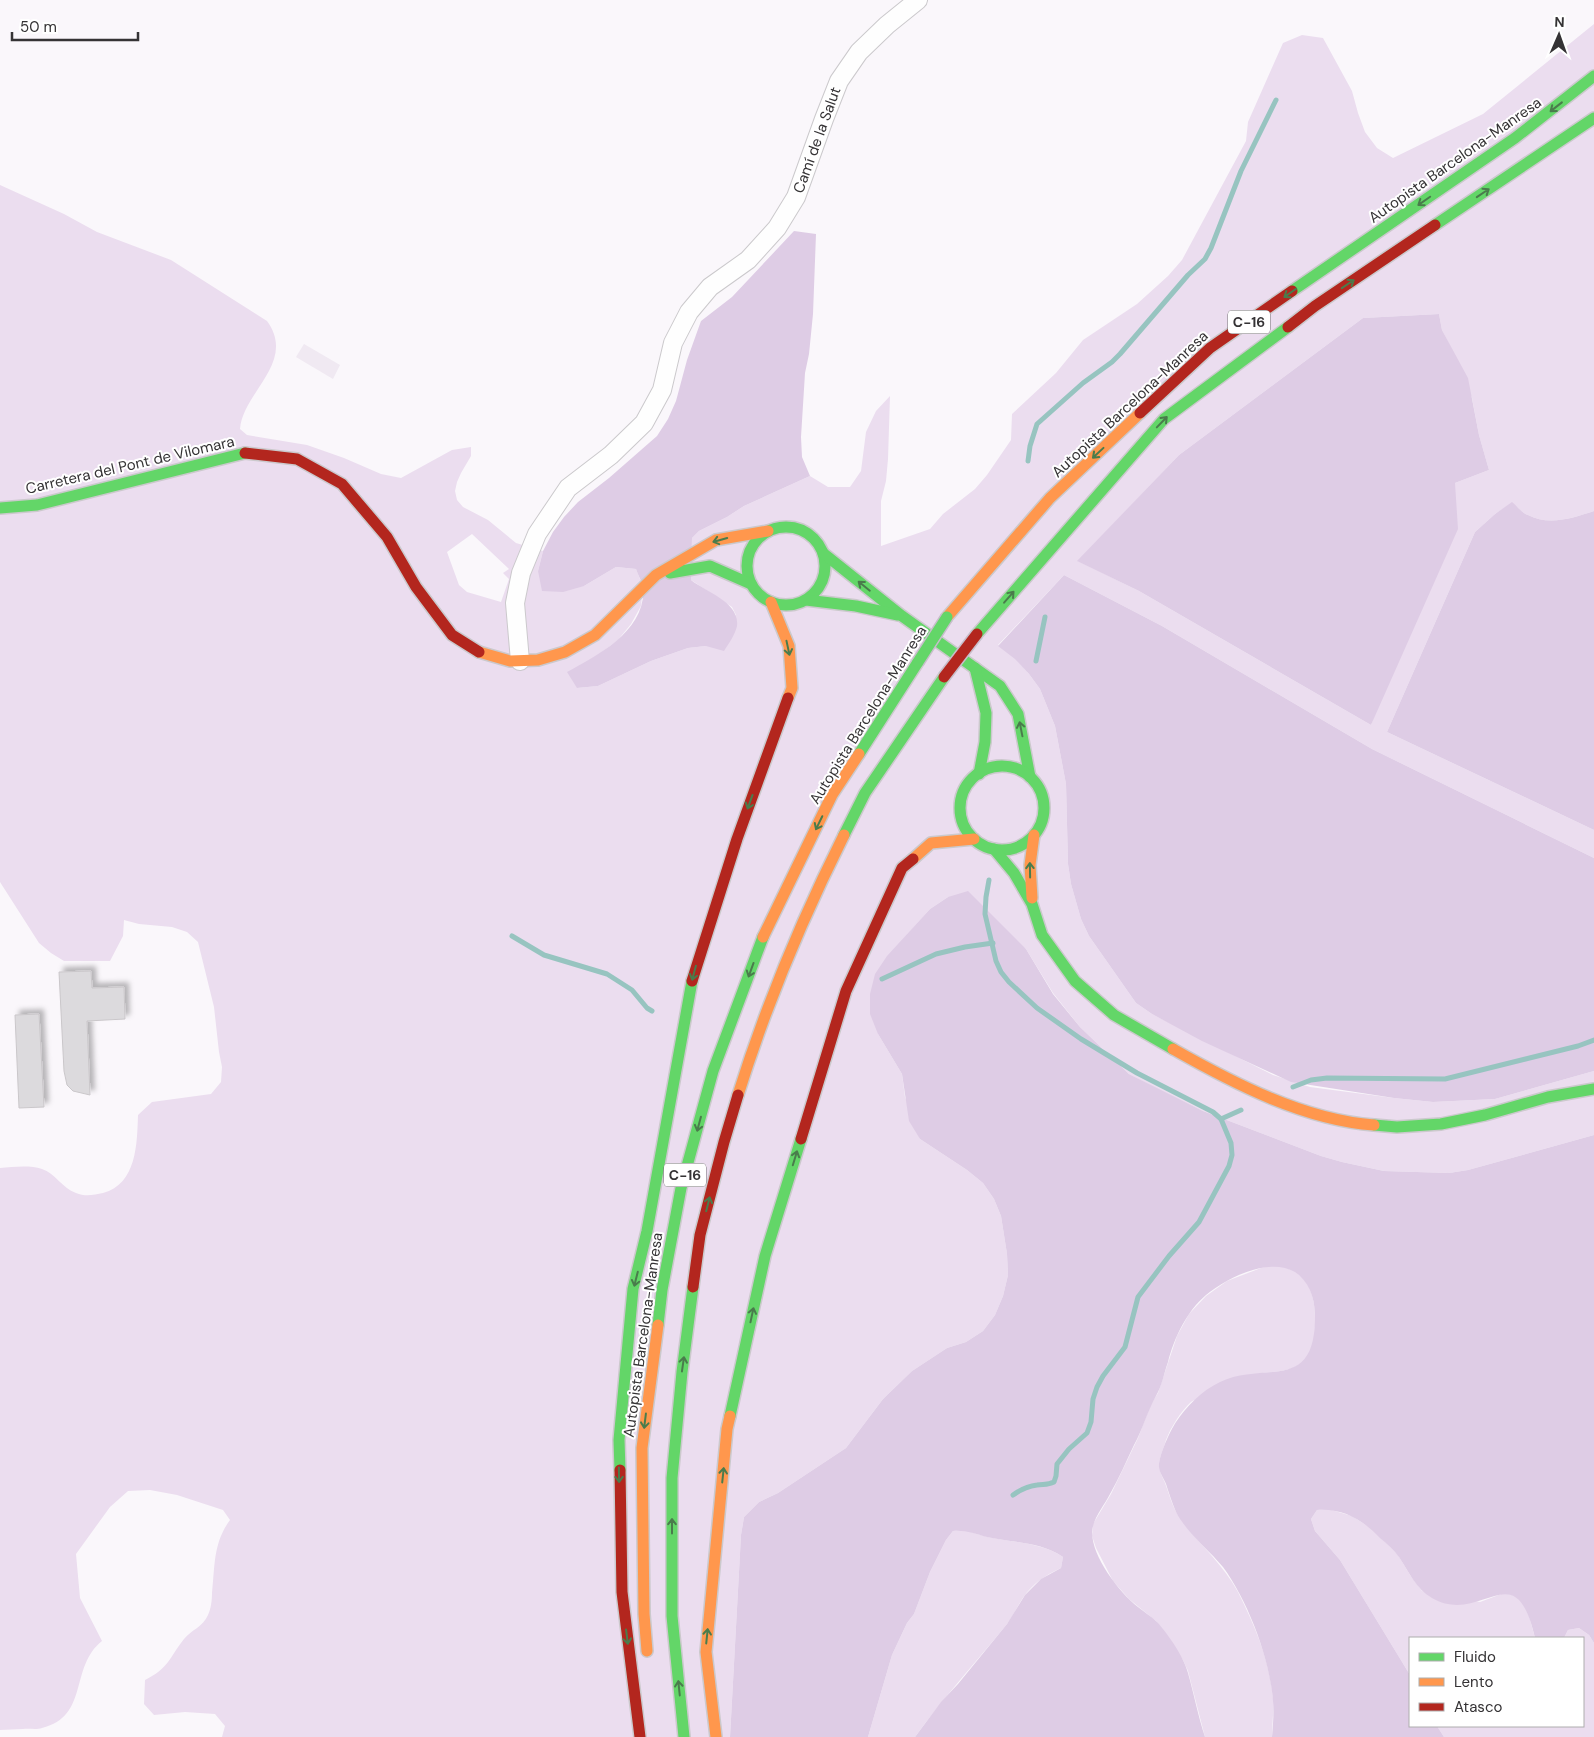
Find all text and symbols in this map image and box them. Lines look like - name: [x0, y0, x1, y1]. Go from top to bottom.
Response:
- scale bar: [12, 10, 139, 42]
- north arrow: [1534, 10, 1584, 60]
- text: N: [1554, 13, 1565, 31]
- text: 50 m: [20, 17, 57, 37]
- street label: Camí de la Salut: [788, 84, 846, 196]
- street label: Autopista Barcelona-Manresa: [1365, 93, 1545, 227]
- one-way arrow: [1550, 101, 1563, 112]
- one-way arrow: [1476, 188, 1490, 198]
- one-way arrow: [1417, 196, 1431, 206]
- one-way arrow: [1341, 278, 1355, 289]
- one-way arrow: [1283, 288, 1297, 298]
- road number: C-16: [1228, 311, 1270, 334]
- street label: Autopista Barcelona-Manresa: [1048, 326, 1212, 482]
- one-way arrow: [1156, 416, 1168, 429]
- street label: Carretera del Pont de Vilomara: [24, 431, 236, 499]
- one-way arrow: [1092, 447, 1105, 459]
- one-way arrow: [712, 536, 728, 546]
- one-way arrow: [858, 580, 871, 591]
- one-way arrow: [1003, 591, 1014, 604]
- street label: Autopista Barcelona-Manresa: [805, 622, 931, 808]
- one-way arrow: [784, 639, 793, 655]
- one-way arrow: [1015, 722, 1025, 738]
- one-way arrow: [745, 794, 754, 810]
- one-way arrow: [814, 815, 823, 830]
- one-way arrow: [1025, 862, 1035, 878]
- one-way arrow: [746, 962, 755, 977]
- one-way arrow: [689, 965, 698, 981]
- one-way arrow: [694, 1115, 703, 1131]
- one-way arrow: [791, 1151, 801, 1167]
- road number: C-16: [664, 1164, 706, 1186]
- one-way arrow: [704, 1197, 714, 1213]
- street label: Autopista Barcelona-Manresa: [619, 1231, 667, 1439]
- one-way arrow: [631, 1270, 640, 1286]
- one-way arrow: [748, 1308, 757, 1324]
- one-way arrow: [678, 1357, 688, 1373]
- one-way arrow: [640, 1413, 650, 1429]
- one-way arrow: [614, 1467, 624, 1483]
- one-way arrow: [718, 1467, 728, 1483]
- one-way arrow: [667, 1519, 677, 1535]
- one-way arrow: [623, 1629, 633, 1645]
- one-way arrow: [703, 1629, 712, 1645]
- legend: [1409, 1637, 1584, 1727]
- text: Fluido: [1454, 1647, 1496, 1667]
- text: Lento: [1454, 1672, 1493, 1692]
- one-way arrow: [674, 1681, 684, 1697]
- text: Atasco: [1454, 1697, 1502, 1717]

